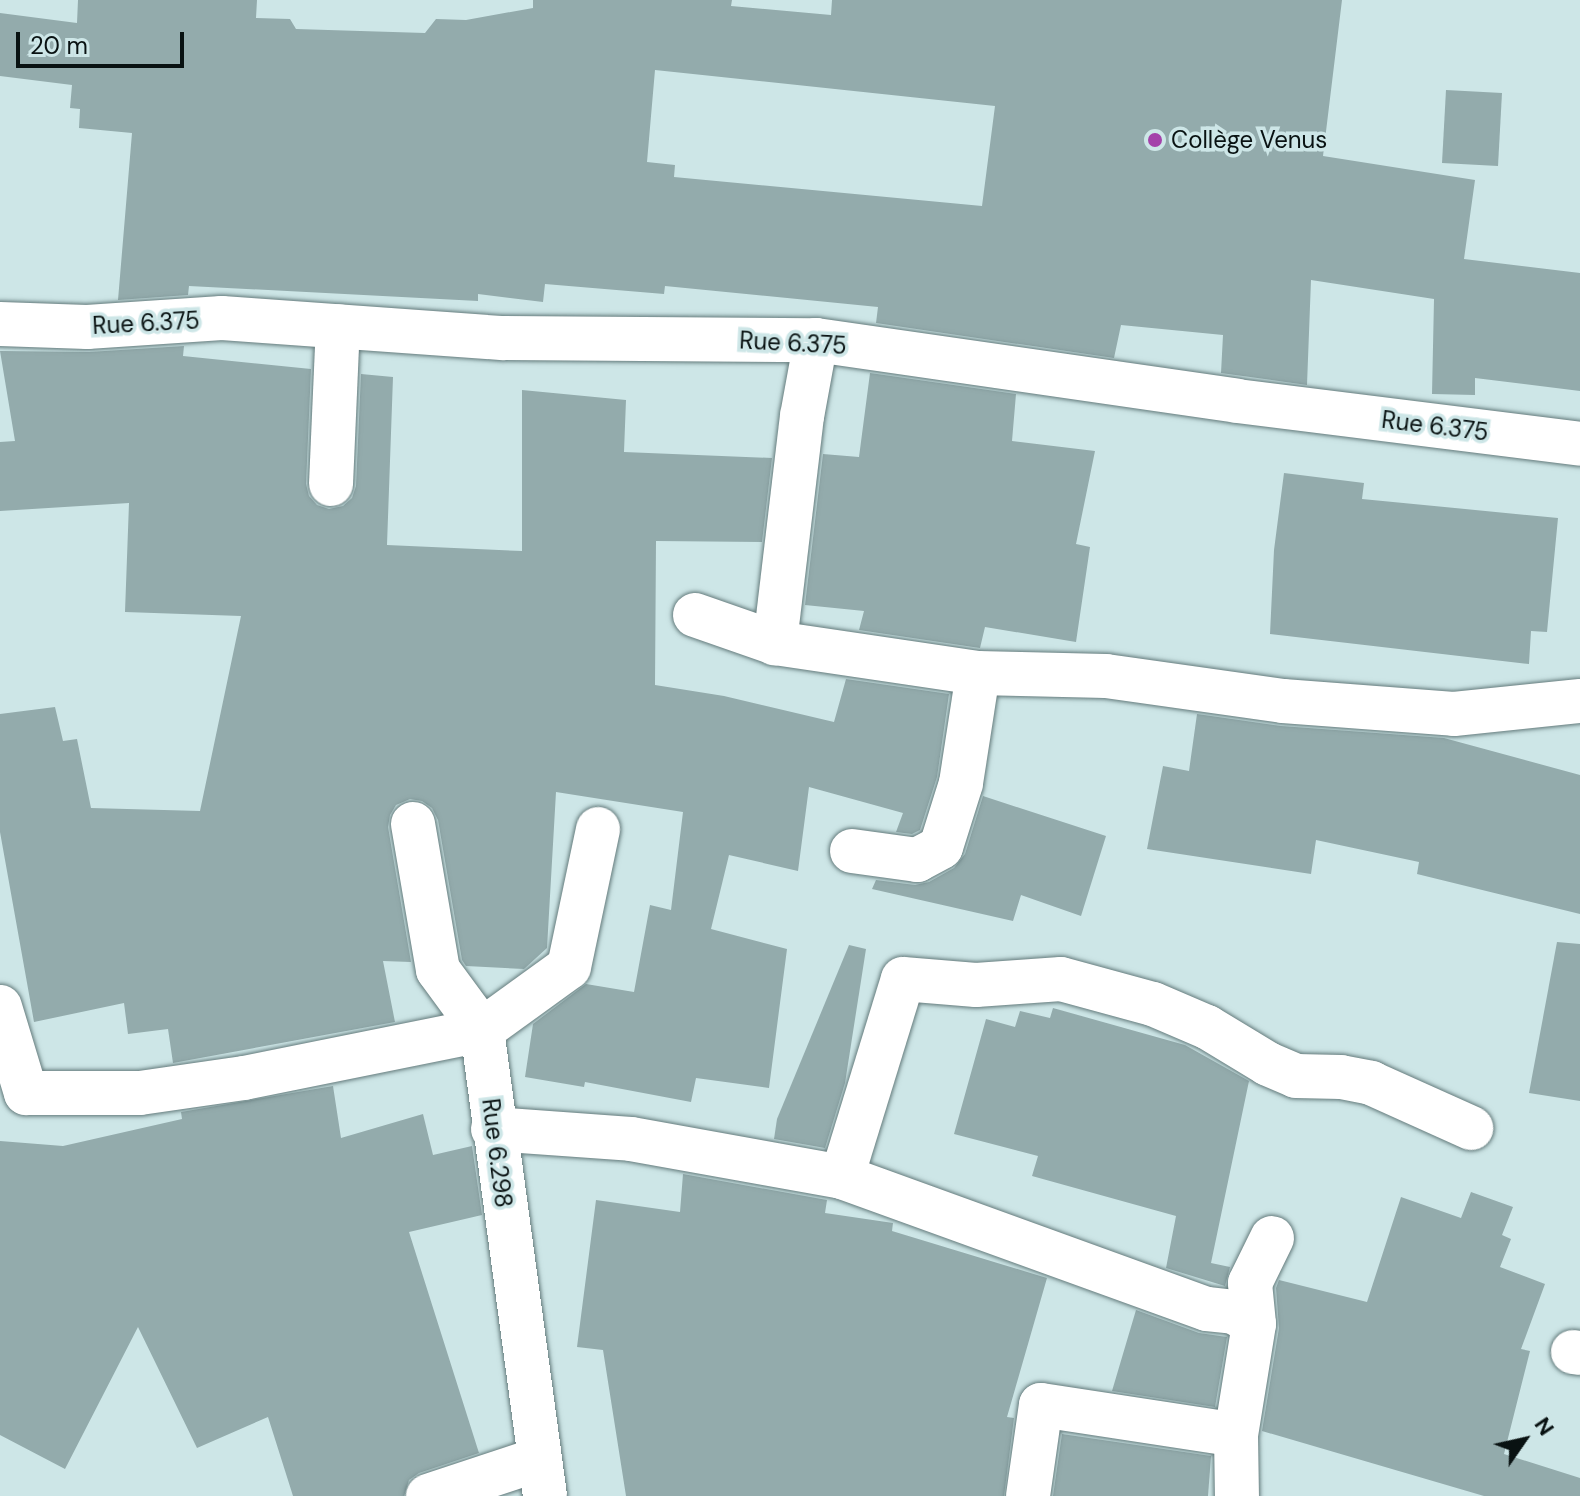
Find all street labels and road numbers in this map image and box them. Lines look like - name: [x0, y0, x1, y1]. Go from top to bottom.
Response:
- street label: Rue 6.375: [92, 306, 200, 340]
- street label: Rue 6.375: [739, 326, 847, 360]
- street label: Rue 6.375: [1380, 405, 1490, 447]
- street label: Rue 6.298: [476, 1097, 518, 1209]

